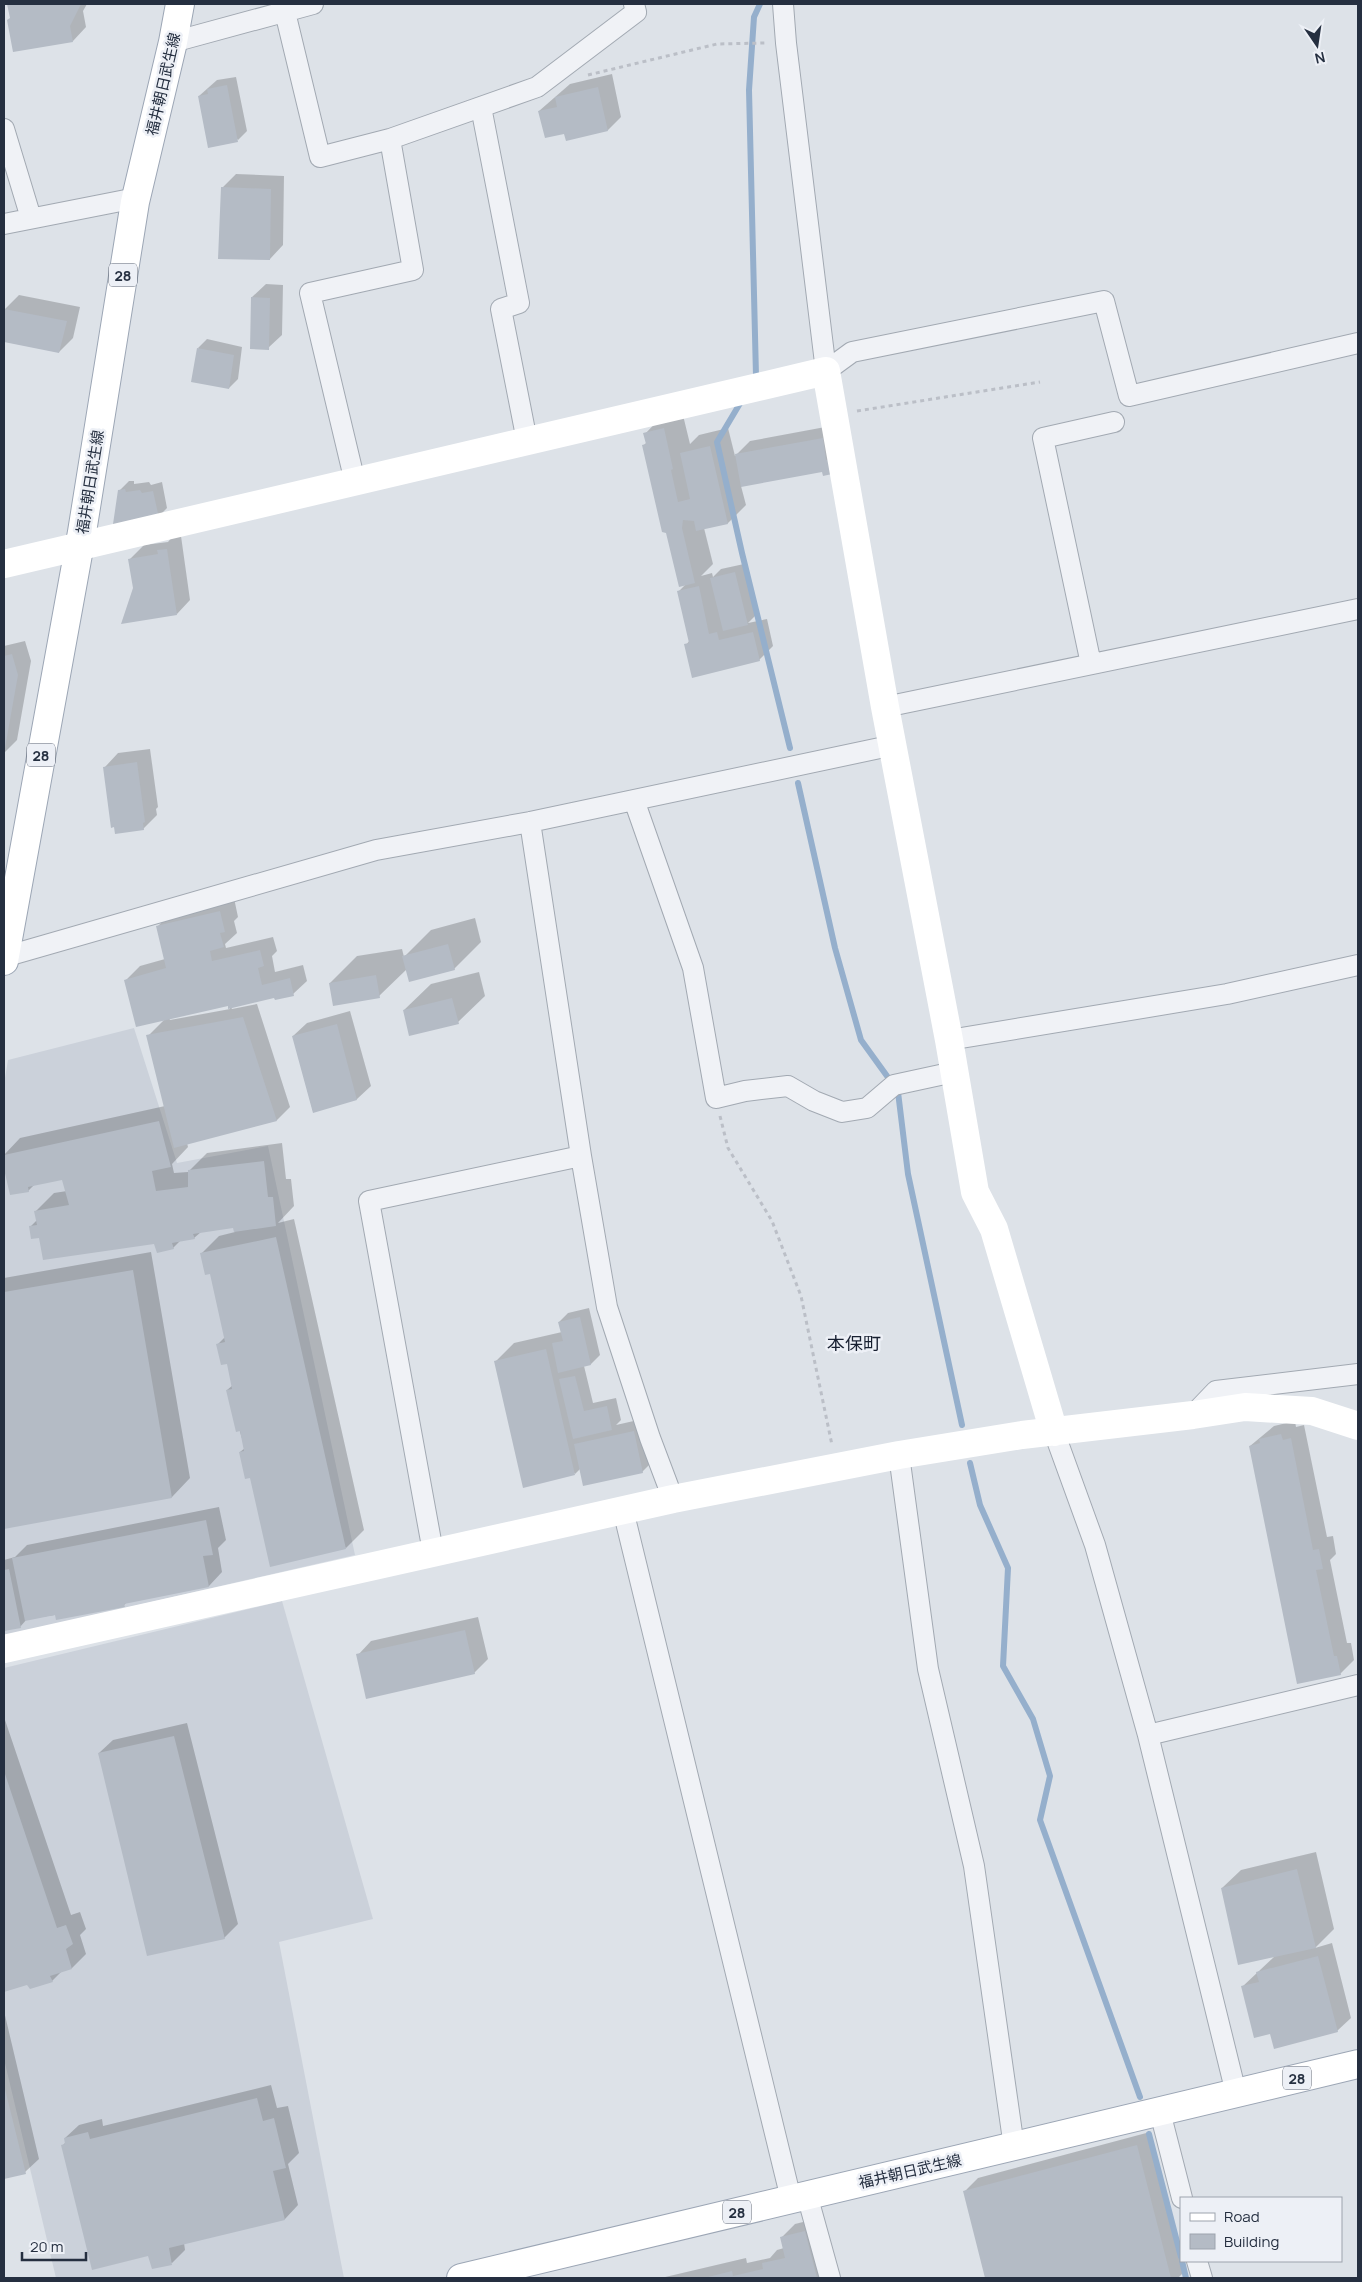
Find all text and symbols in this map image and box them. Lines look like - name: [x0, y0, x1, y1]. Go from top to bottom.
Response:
- north arrow: [1292, 20, 1342, 70]
- street label: 福井朝日武生線: [141, 30, 185, 138]
- text: N: [1313, 48, 1327, 69]
- road number: 28: [109, 264, 137, 286]
- street label: 福井朝日武生線: [71, 428, 109, 536]
- road number: 28: [27, 744, 55, 766]
- district label: 本保町: [827, 1331, 881, 1355]
- road number: 28: [1283, 2066, 1311, 2090]
- street label: 福井朝日武生線: [856, 2149, 964, 2193]
- legend: [1180, 2197, 1342, 2262]
- road number: 28: [723, 2200, 751, 2224]
- text: Road: [1224, 2206, 1260, 2227]
- scale bar: [22, 2230, 86, 2262]
- text: Building: [1224, 2231, 1279, 2252]
- text: 20 m: [30, 2236, 63, 2257]

